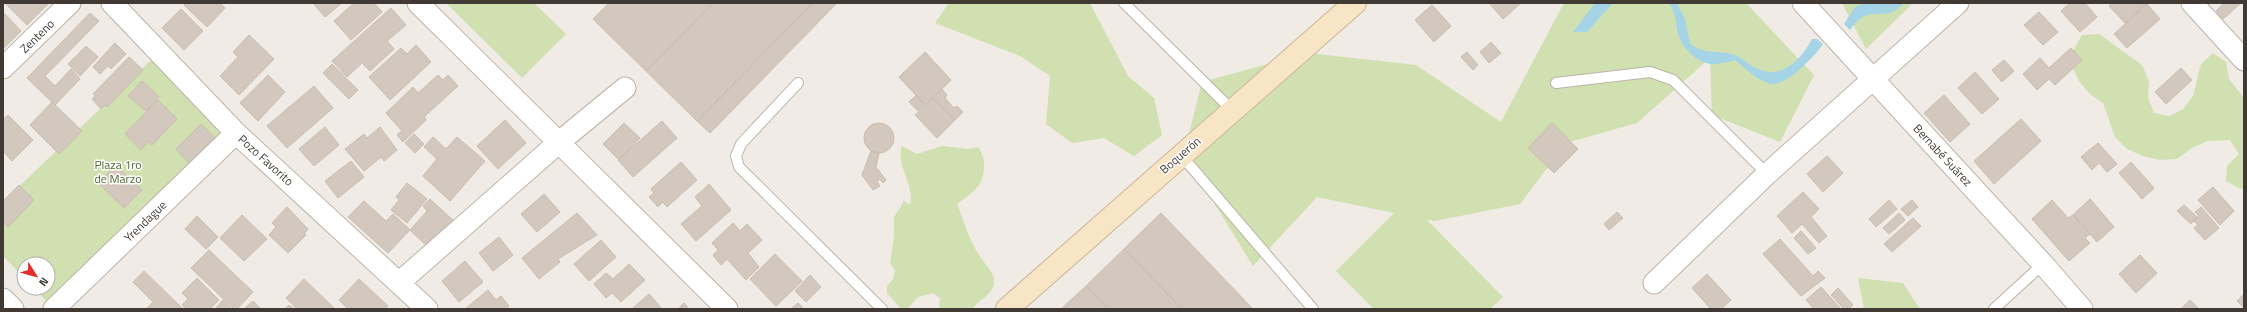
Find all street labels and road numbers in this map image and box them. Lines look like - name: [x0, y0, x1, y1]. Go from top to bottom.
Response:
- street label: Zenteno: [15, 15, 59, 57]
- street label: Bernabé Suárez: [1909, 119, 1977, 191]
- street label: Pozo Favorito: [234, 130, 298, 190]
- street label: Boquerón: [1155, 132, 1205, 178]
- street label: Yrendague: [119, 196, 171, 246]

